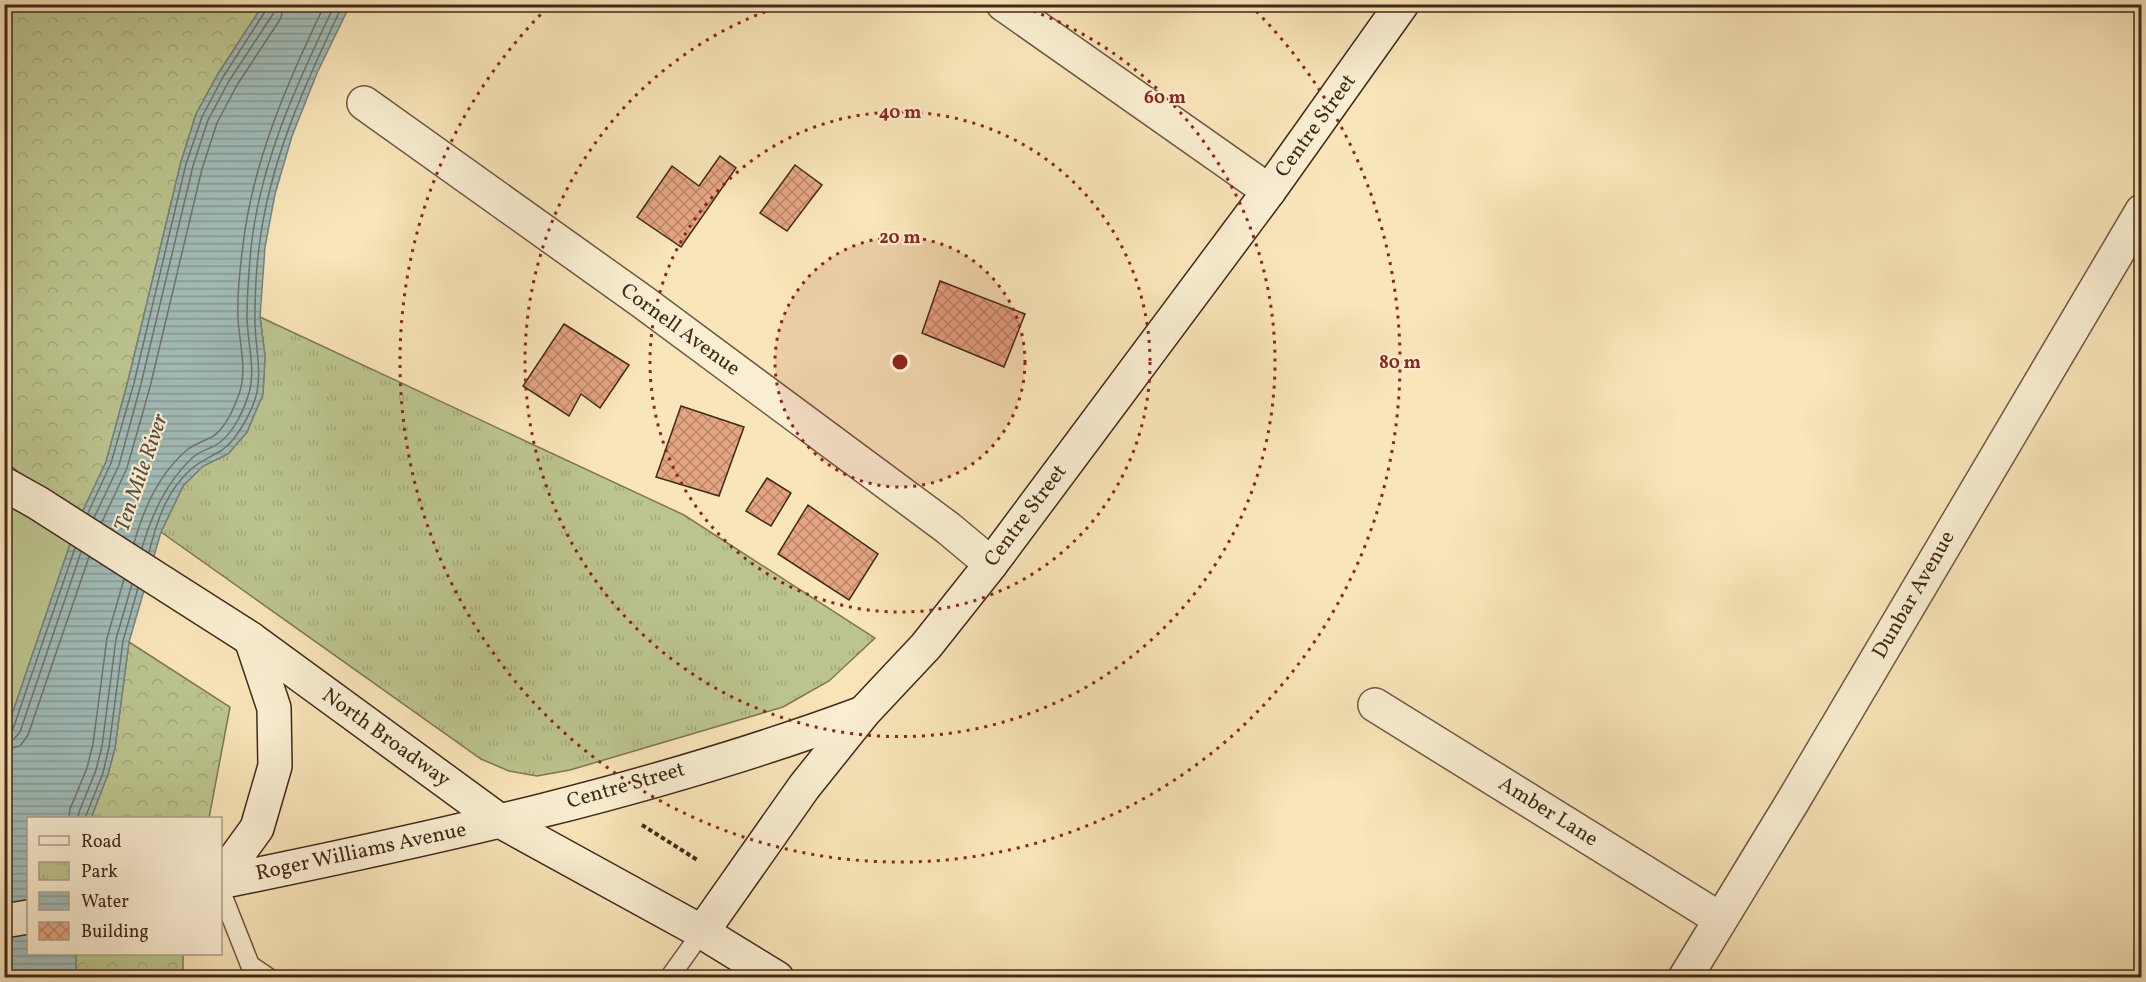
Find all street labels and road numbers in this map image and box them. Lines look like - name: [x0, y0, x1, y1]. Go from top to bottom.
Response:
- street label: Centre Street: [1269, 68, 1363, 184]
- street label: Cornell Avenue: [614, 277, 746, 383]
- street label: Centre Street: [978, 459, 1074, 573]
- street label: Dunbar Avenue: [1866, 526, 1962, 664]
- street label: North Broadway: [316, 681, 457, 795]
- street label: Centre Street: [564, 755, 688, 817]
- street label: Amber Lane: [1493, 770, 1603, 854]
- street label: Roger Williams Avenue: [253, 815, 469, 889]

